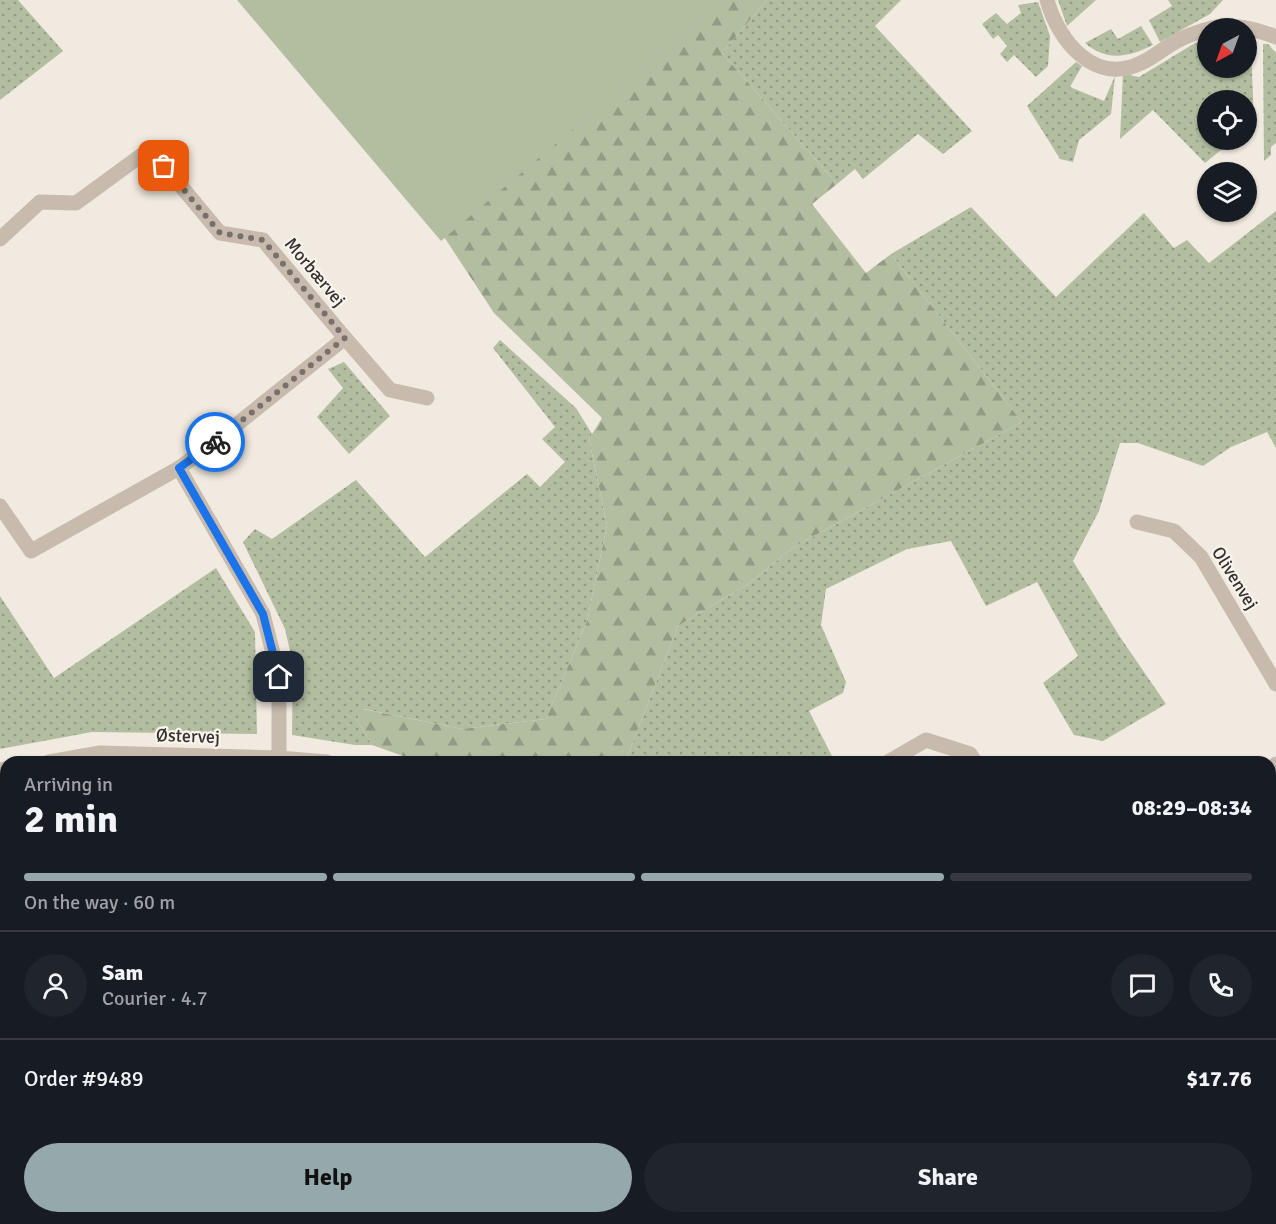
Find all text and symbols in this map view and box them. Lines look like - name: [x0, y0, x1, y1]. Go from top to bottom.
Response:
- north arrow: [1197, 18, 1257, 78]
- map controls: [1197, 18, 1257, 222]
- button: locate: [1197, 90, 1257, 150]
- pin: [138, 140, 189, 191]
- icon: bag: [147, 149, 180, 182]
- button: layers: [1197, 162, 1257, 222]
- street label: Morbærvej: [280, 233, 350, 311]
- courier: [185, 412, 245, 472]
- icon: bike: [199, 426, 232, 459]
- street label: Olivenvej: [1207, 542, 1263, 614]
- pin: [253, 651, 304, 702]
- icon: home: [262, 660, 295, 693]
- street label: Østervej: [156, 724, 220, 748]
- text: Arriving in: [24, 772, 113, 797]
- text: 08:29–08:34: [1132, 794, 1252, 821]
- text: 2 min: [24, 795, 118, 843]
- text: On the way · 60 m: [24, 890, 175, 915]
- button: person: [24, 954, 87, 1017]
- button: chat: [1111, 954, 1174, 1017]
- button: phone: [1189, 954, 1252, 1017]
- text: Sam: [102, 959, 143, 986]
- text: Courier · 4.7: [102, 986, 208, 1011]
- text: Order #9489: [24, 1065, 144, 1092]
- text: $17.76: [1186, 1065, 1252, 1092]
- button: Help: [24, 1143, 632, 1212]
- button: Share: [644, 1143, 1252, 1212]

